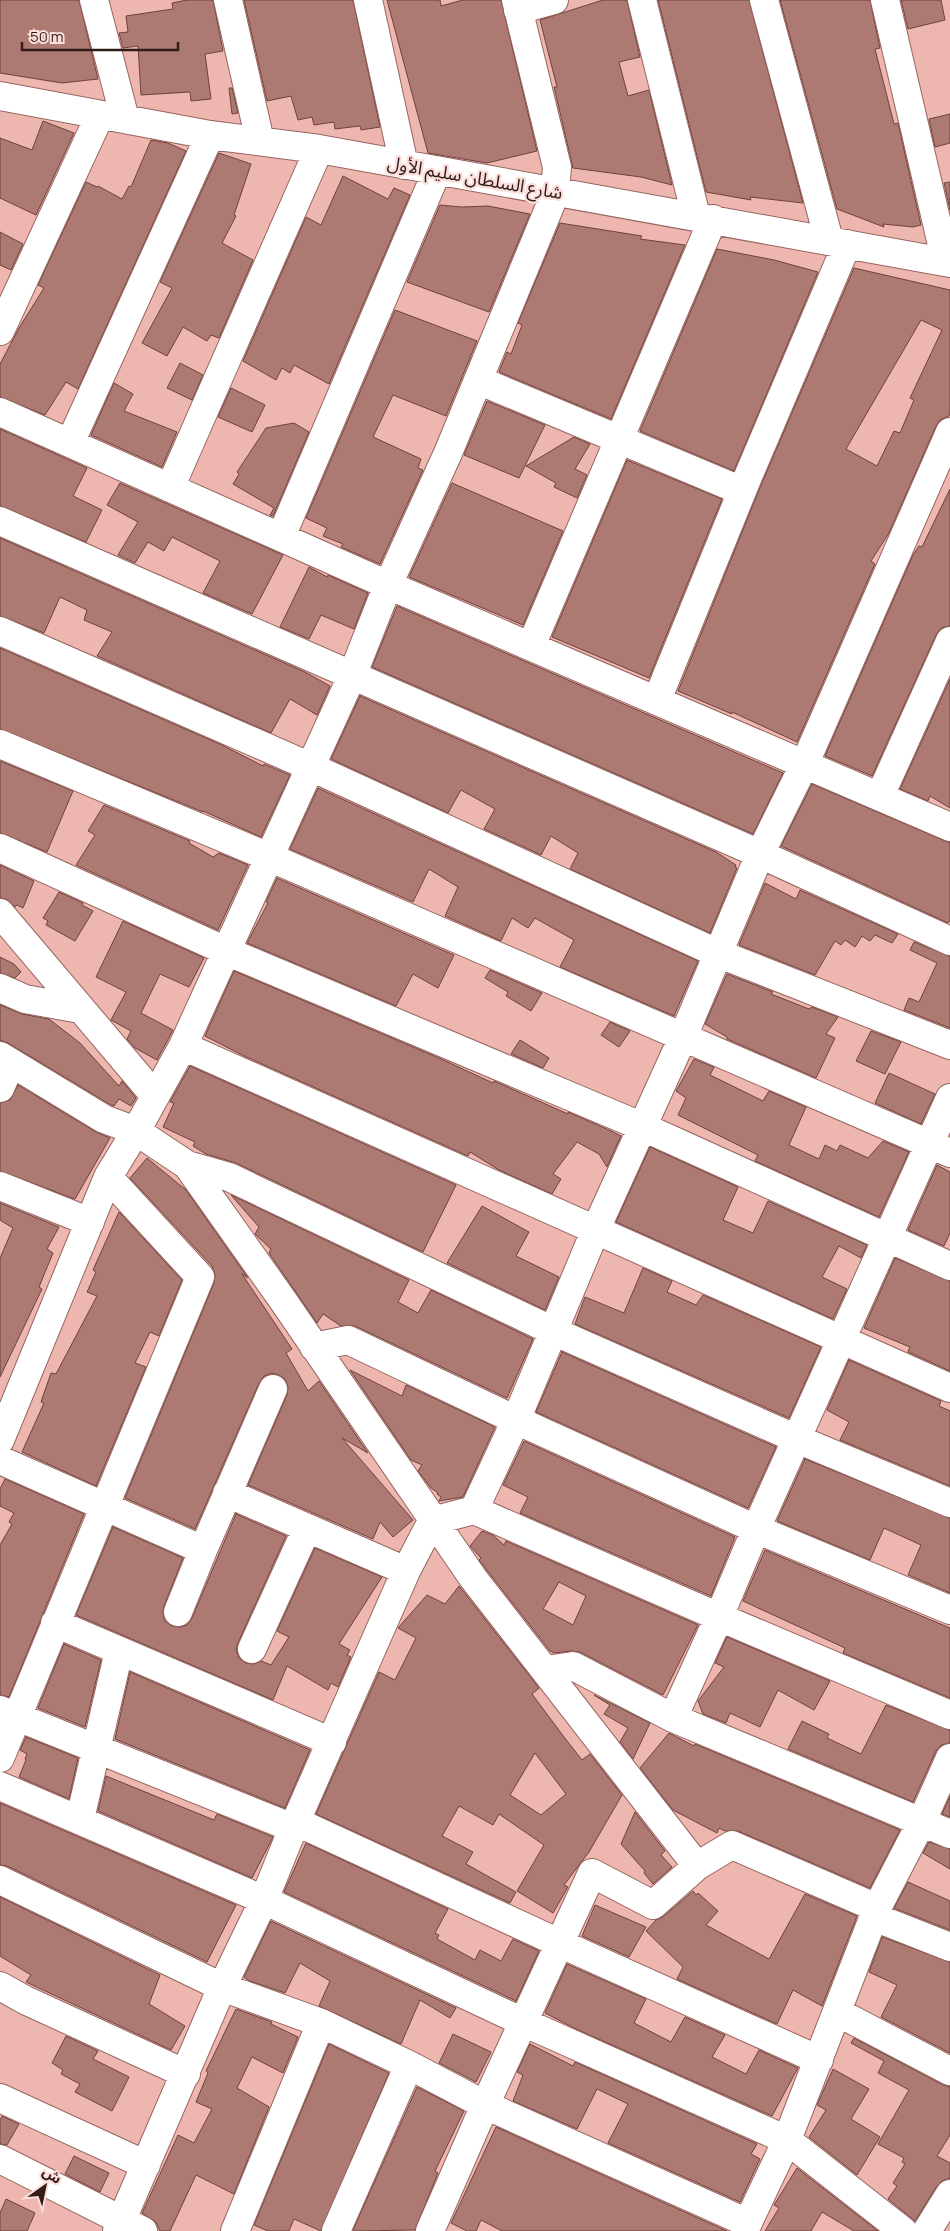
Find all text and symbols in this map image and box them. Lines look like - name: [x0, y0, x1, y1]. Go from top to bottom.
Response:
- scale bar: [22, 20, 179, 52]
- text: 50 m: [30, 26, 64, 47]
- street label: شارع السلطان سليم الأول: [385, 150, 565, 207]
- north arrow: [20, 2161, 70, 2211]
- text: ش: [39, 2161, 66, 2188]

